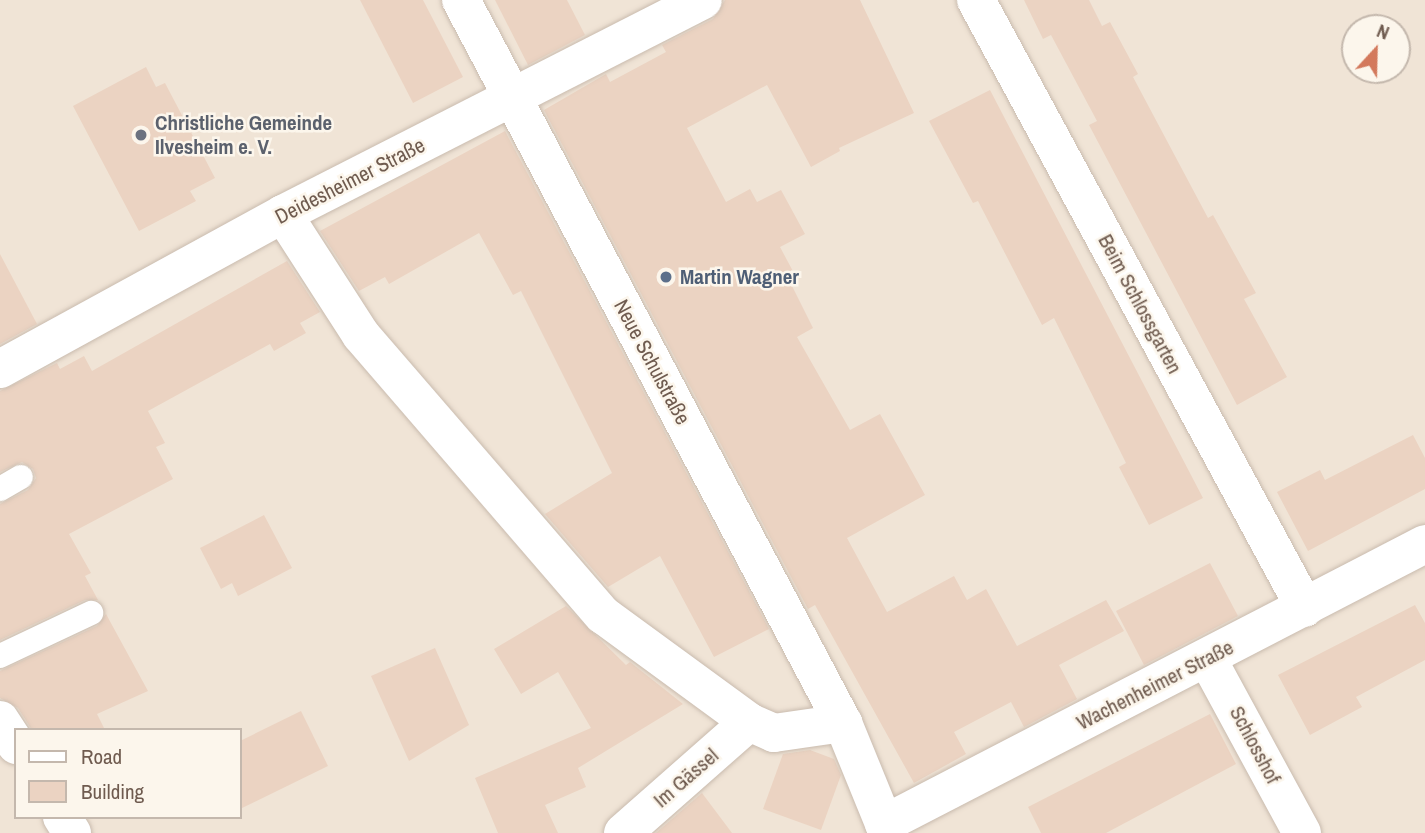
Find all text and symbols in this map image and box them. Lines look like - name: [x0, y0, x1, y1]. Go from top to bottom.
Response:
- north arrow: [1341, 14, 1411, 84]
- text: N: [1373, 17, 1393, 46]
- place label: Christliche Gemeinde Ilvesheim e. V.: [155, 110, 332, 160]
- marker: Christliche Gemeinde Ilvesheim e. V.: [133, 127, 149, 143]
- street label: Deidesheimer Straße: [271, 132, 429, 230]
- street label: Beim Schlossgarten: [1093, 230, 1187, 378]
- place label: Martin Wagner: [680, 264, 799, 290]
- marker: Martin Wagner: [658, 269, 674, 285]
- street label: Neue Schulstraße: [609, 295, 695, 429]
- street label: Wachenheimer Straße: [1072, 635, 1238, 735]
- street label: Schlosshof: [1224, 702, 1286, 788]
- legend: [14, 728, 242, 819]
- text: Road: [81, 742, 122, 771]
- street label: Im Gässel: [648, 743, 724, 813]
- text: Building: [81, 777, 144, 806]

